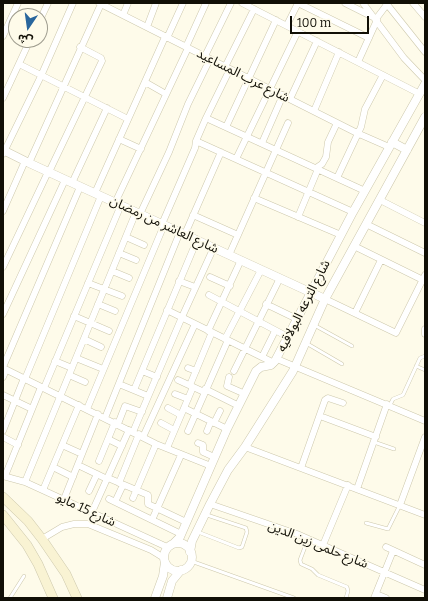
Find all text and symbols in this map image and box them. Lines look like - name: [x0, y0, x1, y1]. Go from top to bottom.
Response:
- north arrow: [8, 8, 48, 48]
- scale bar: [292, 8, 371, 34]
- text: 100 m: [297, 16, 331, 30]
- text: ش: [17, 31, 34, 47]
- street label: شارع عرب المساعيد: [194, 46, 292, 106]
- street label: شارع العاشر من رمضان: [107, 193, 221, 257]
- street label: شارع الترعه البولاقيه: [274, 257, 334, 355]
- street label: شارع 15 مايو: [54, 490, 118, 530]
- street label: شارع حلمى زين الدين: [266, 518, 370, 572]

